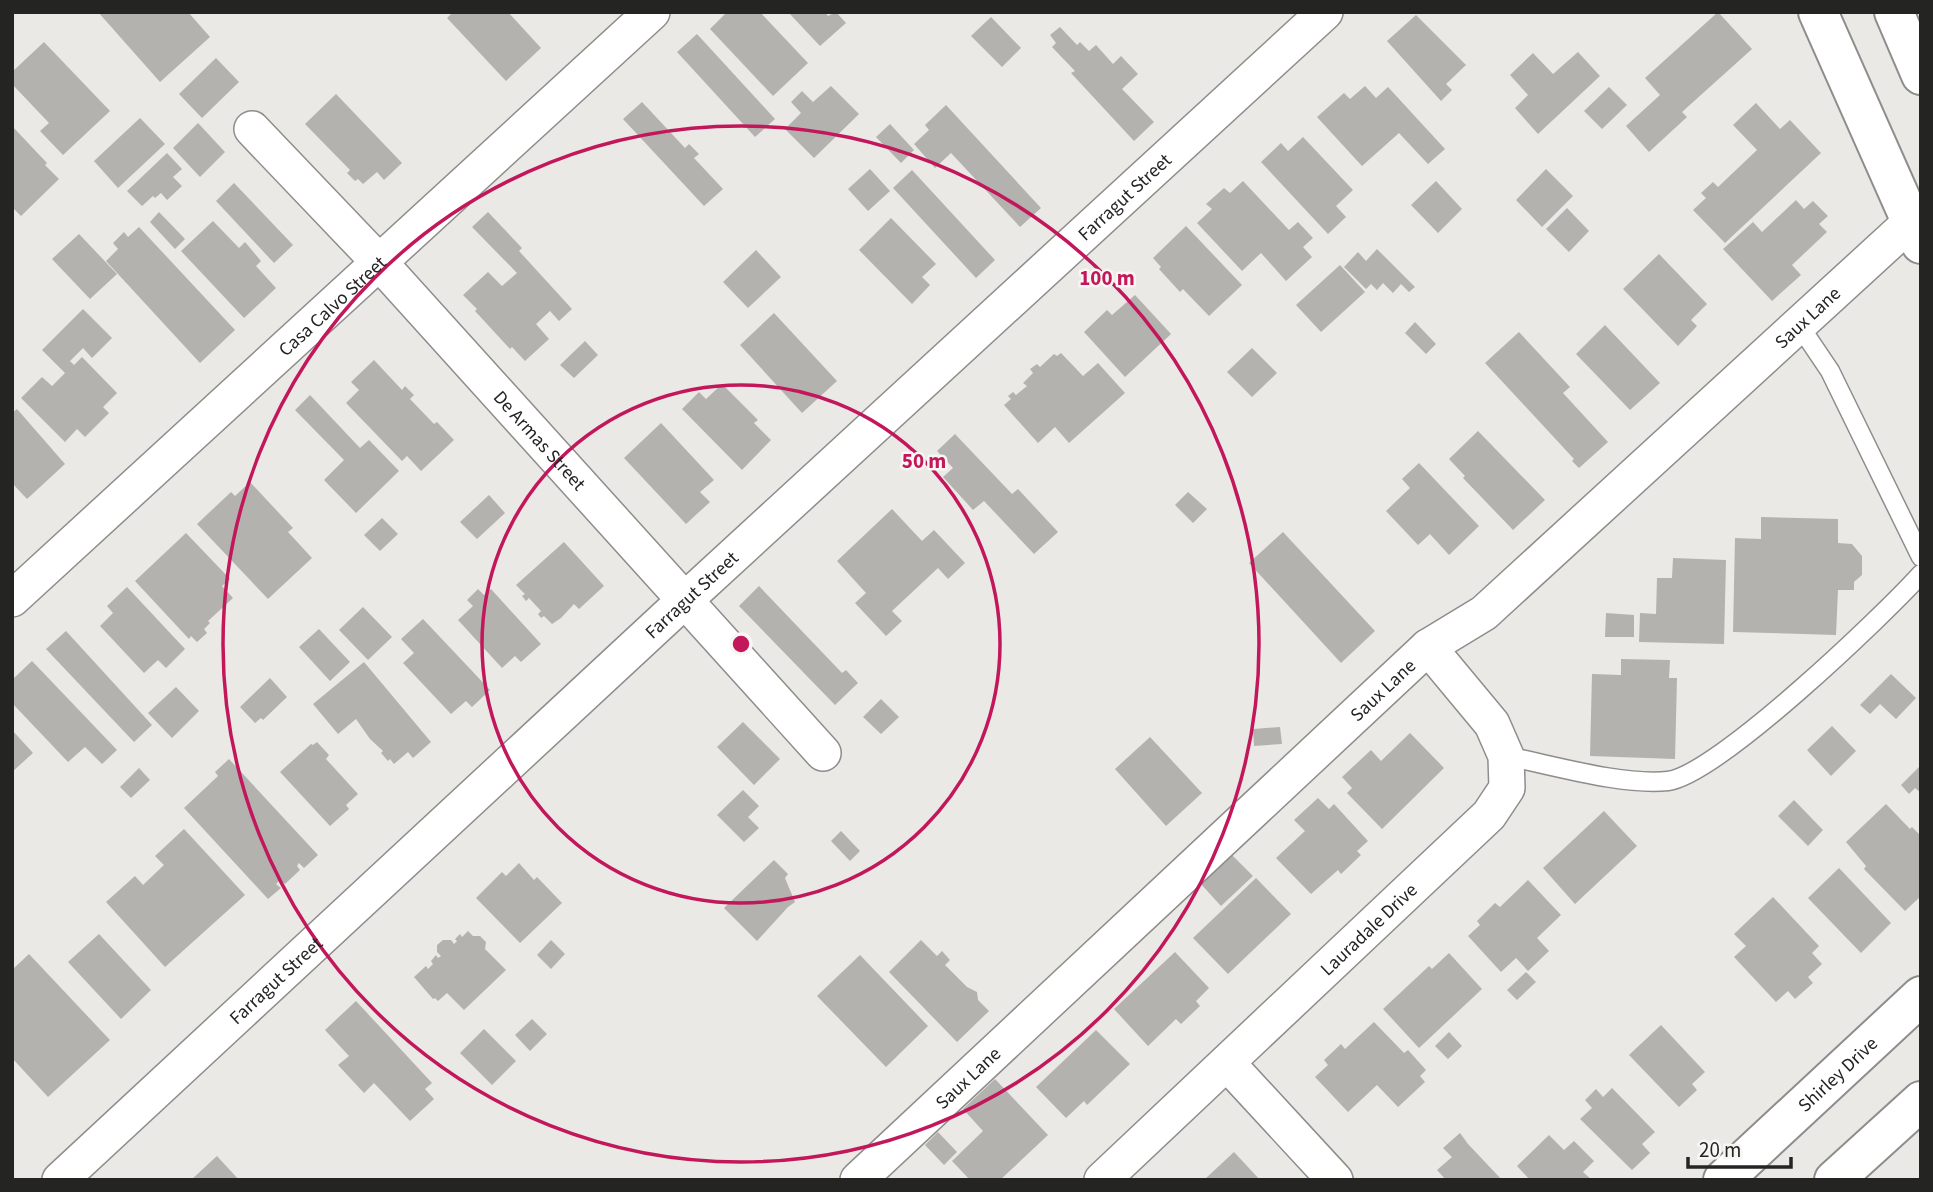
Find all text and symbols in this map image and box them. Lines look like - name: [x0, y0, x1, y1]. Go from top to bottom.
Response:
- street label: Farragut Street: [1072, 147, 1178, 248]
- street label: Casa Calvo Street: [273, 250, 393, 363]
- text: 100 m: [1079, 263, 1135, 293]
- street label: Saux Lane: [1769, 281, 1847, 356]
- street label: De Armas Street: [486, 385, 592, 498]
- text: 50 m: [902, 446, 946, 476]
- street label: Farragut Street: [640, 545, 745, 646]
- centre of rings: [729, 632, 753, 656]
- street label: Saux Lane: [1345, 653, 1422, 728]
- street label: Lauradale Drive: [1315, 877, 1424, 982]
- street label: Farragut Street: [224, 931, 330, 1031]
- street label: Shirley Drive: [1792, 1031, 1884, 1119]
- street label: Saux Lane: [930, 1041, 1007, 1116]
- scale bar: [1688, 1126, 1791, 1170]
- text: 20 m: [1699, 1135, 1741, 1165]

